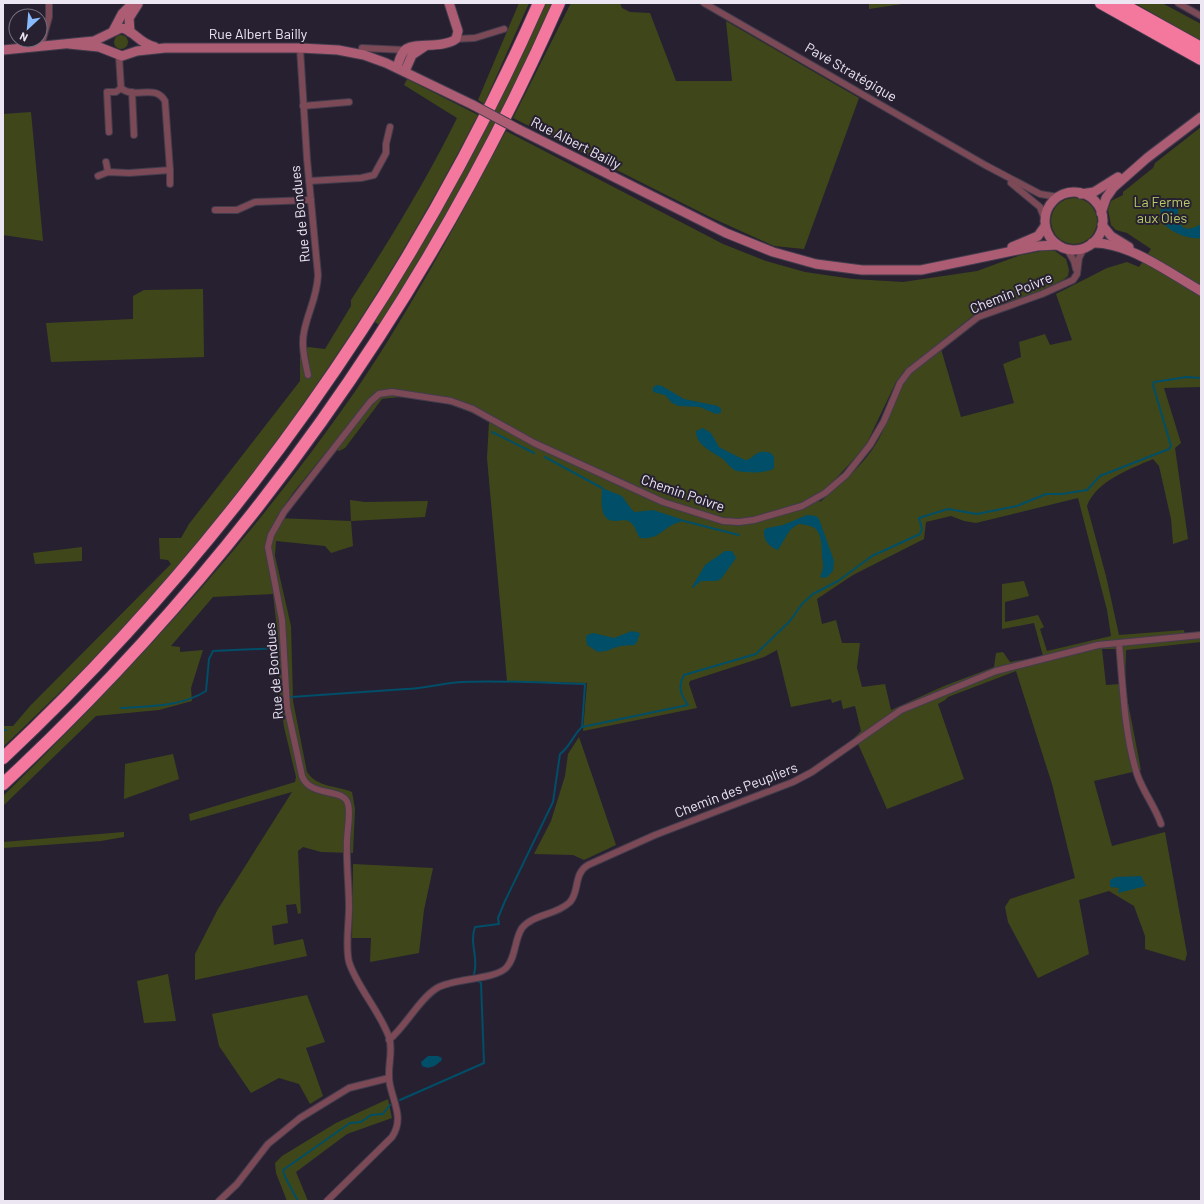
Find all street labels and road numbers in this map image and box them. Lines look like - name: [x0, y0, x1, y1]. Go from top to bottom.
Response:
- street label: Rue Albert Bailly: [209, 25, 308, 42]
- street label: Pavé Stratégique: [802, 38, 900, 105]
- street label: Rue Albert Bailly: [528, 113, 624, 173]
- street label: Rue de Bondues: [286, 165, 313, 263]
- street label: Chemin Poivre: [967, 268, 1054, 317]
- street label: Chemin Poivre: [639, 470, 727, 515]
- street label: Rue de Bondues: [261, 622, 286, 720]
- street label: Chemin des Peupliers: [672, 758, 800, 821]

